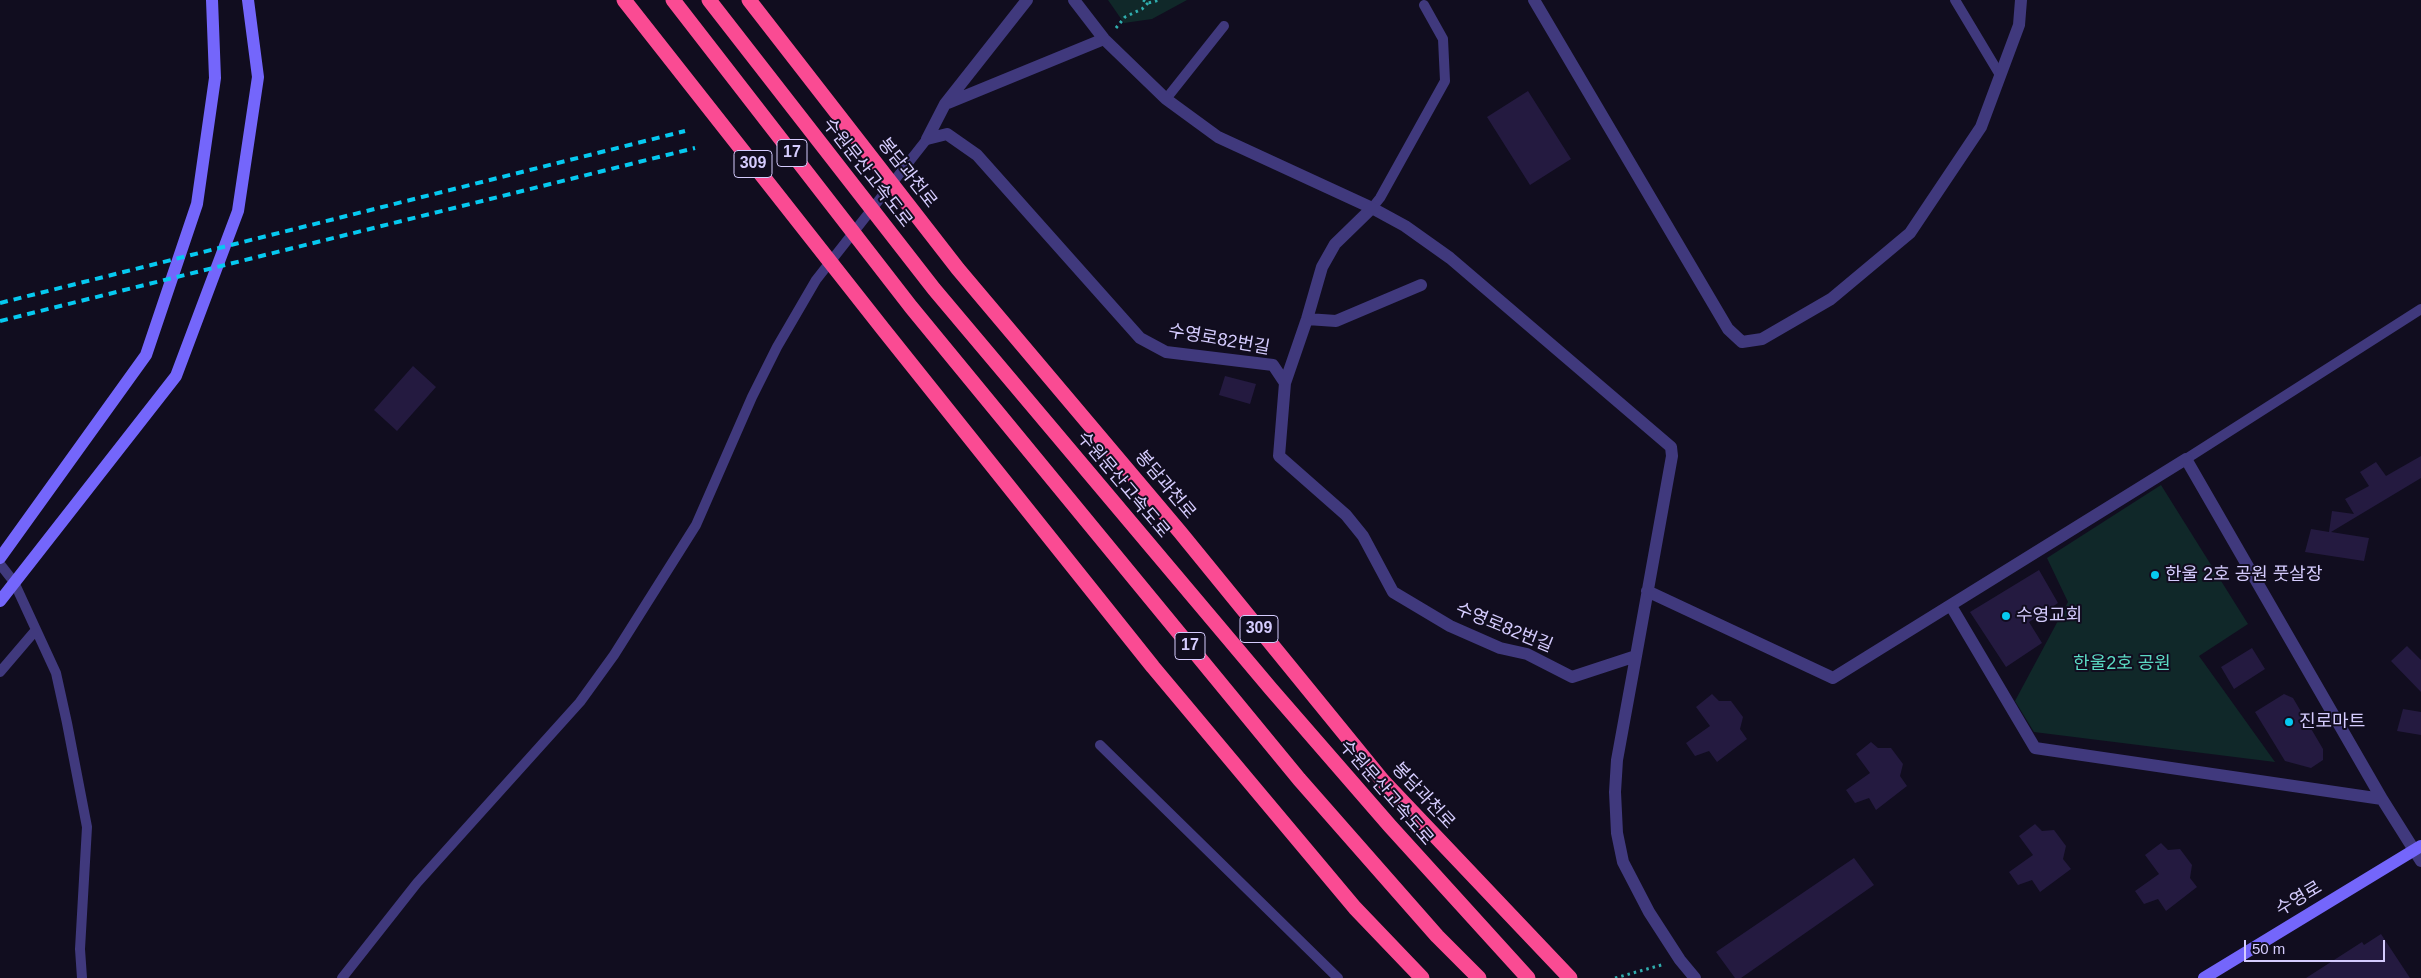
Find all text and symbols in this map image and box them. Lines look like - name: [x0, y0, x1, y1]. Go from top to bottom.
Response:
- street label: 수원문산고속도로: [818, 114, 916, 232]
- street label: 봉담과천로: [873, 134, 941, 212]
- road number: 17: [777, 140, 807, 167]
- road number: 309: [734, 150, 772, 178]
- street label: 수영로82번길: [1166, 320, 1272, 360]
- street label: 수원문산고속도로: [1072, 427, 1174, 543]
- street label: 봉담과천로: [1130, 446, 1200, 524]
- place label: 한울 2호 공원 풋살장: [2165, 564, 2322, 586]
- marker: 한울 2호 공원 풋살장: [2149, 569, 2161, 581]
- street label: 수영로82번길: [1452, 599, 1556, 657]
- place label: 수영교회: [2016, 605, 2082, 627]
- marker: 수영교회: [2000, 610, 2012, 622]
- road number: 309: [1240, 616, 1278, 642]
- road number: 17: [1175, 632, 1205, 659]
- park label: 한울2호 공원: [2073, 653, 2171, 675]
- place label: 진로마트: [2299, 711, 2365, 733]
- marker: 진로마트: [2283, 716, 2295, 728]
- street label: 수원문산고속도로: [1334, 736, 1438, 850]
- street label: 봉담과천로: [1387, 758, 1459, 834]
- street label: 수영로: [2272, 877, 2326, 921]
- scale bar: [2246, 930, 2387, 962]
- text: 50 m: [2252, 940, 2285, 957]

